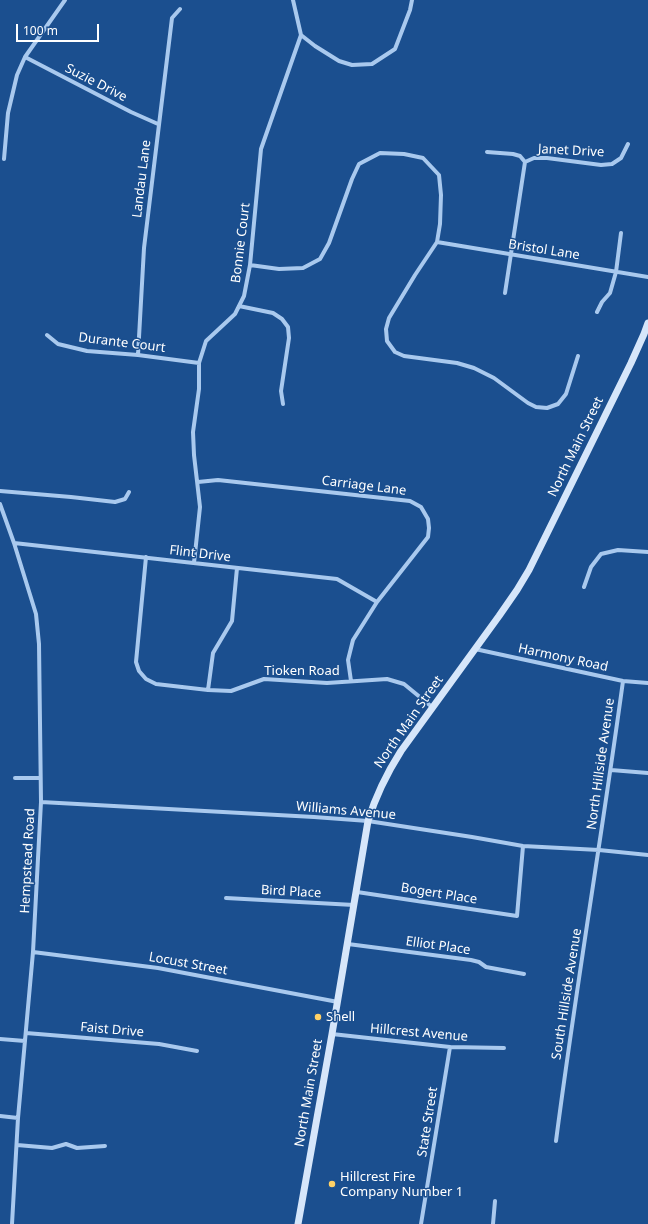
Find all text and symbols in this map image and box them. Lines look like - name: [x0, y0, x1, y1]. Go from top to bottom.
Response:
- scale bar: [18, 16, 101, 42]
- text: 100 m: [23, 22, 58, 39]
- street label: Suzie Drive: [62, 61, 130, 105]
- street label: Landau Lane: [129, 139, 155, 219]
- street label: Janet Drive: [537, 141, 605, 161]
- street label: Bonnie Court: [228, 202, 254, 284]
- street label: Bristol Lane: [507, 237, 581, 263]
- street label: Durante Court: [78, 330, 166, 356]
- street label: North Main Street: [545, 394, 607, 500]
- street label: Carriage Lane: [321, 473, 407, 499]
- street label: Flint Drive: [168, 542, 232, 566]
- street label: Harmony Road: [517, 641, 609, 675]
- street label: Tioken Road: [264, 663, 340, 679]
- street label: North Main Street: [371, 673, 447, 771]
- street label: North Hillside Avenue: [584, 697, 618, 831]
- street label: Williams Avenue: [295, 799, 397, 823]
- street label: Hempstead Road: [17, 808, 39, 914]
- street label: Bogert Place: [400, 880, 478, 908]
- street label: Bird Place: [260, 883, 322, 901]
- street label: South Hillside Avenue: [549, 927, 585, 1061]
- street label: Elliot Place: [405, 934, 471, 958]
- street label: Locust Street: [147, 949, 229, 979]
- place label: Shell: [326, 1009, 355, 1025]
- marker: Shell: [313, 1012, 323, 1022]
- street label: Faist Drive: [80, 1019, 144, 1041]
- street label: Hillcrest Avenue: [369, 1021, 469, 1045]
- street label: North Main Street: [292, 1038, 326, 1148]
- street label: State Street: [415, 1086, 441, 1158]
- place label: Hillcrest Fire Company Number 1: [340, 1169, 463, 1200]
- marker: Hillcrest Fire Company Number 1: [327, 1179, 337, 1189]

